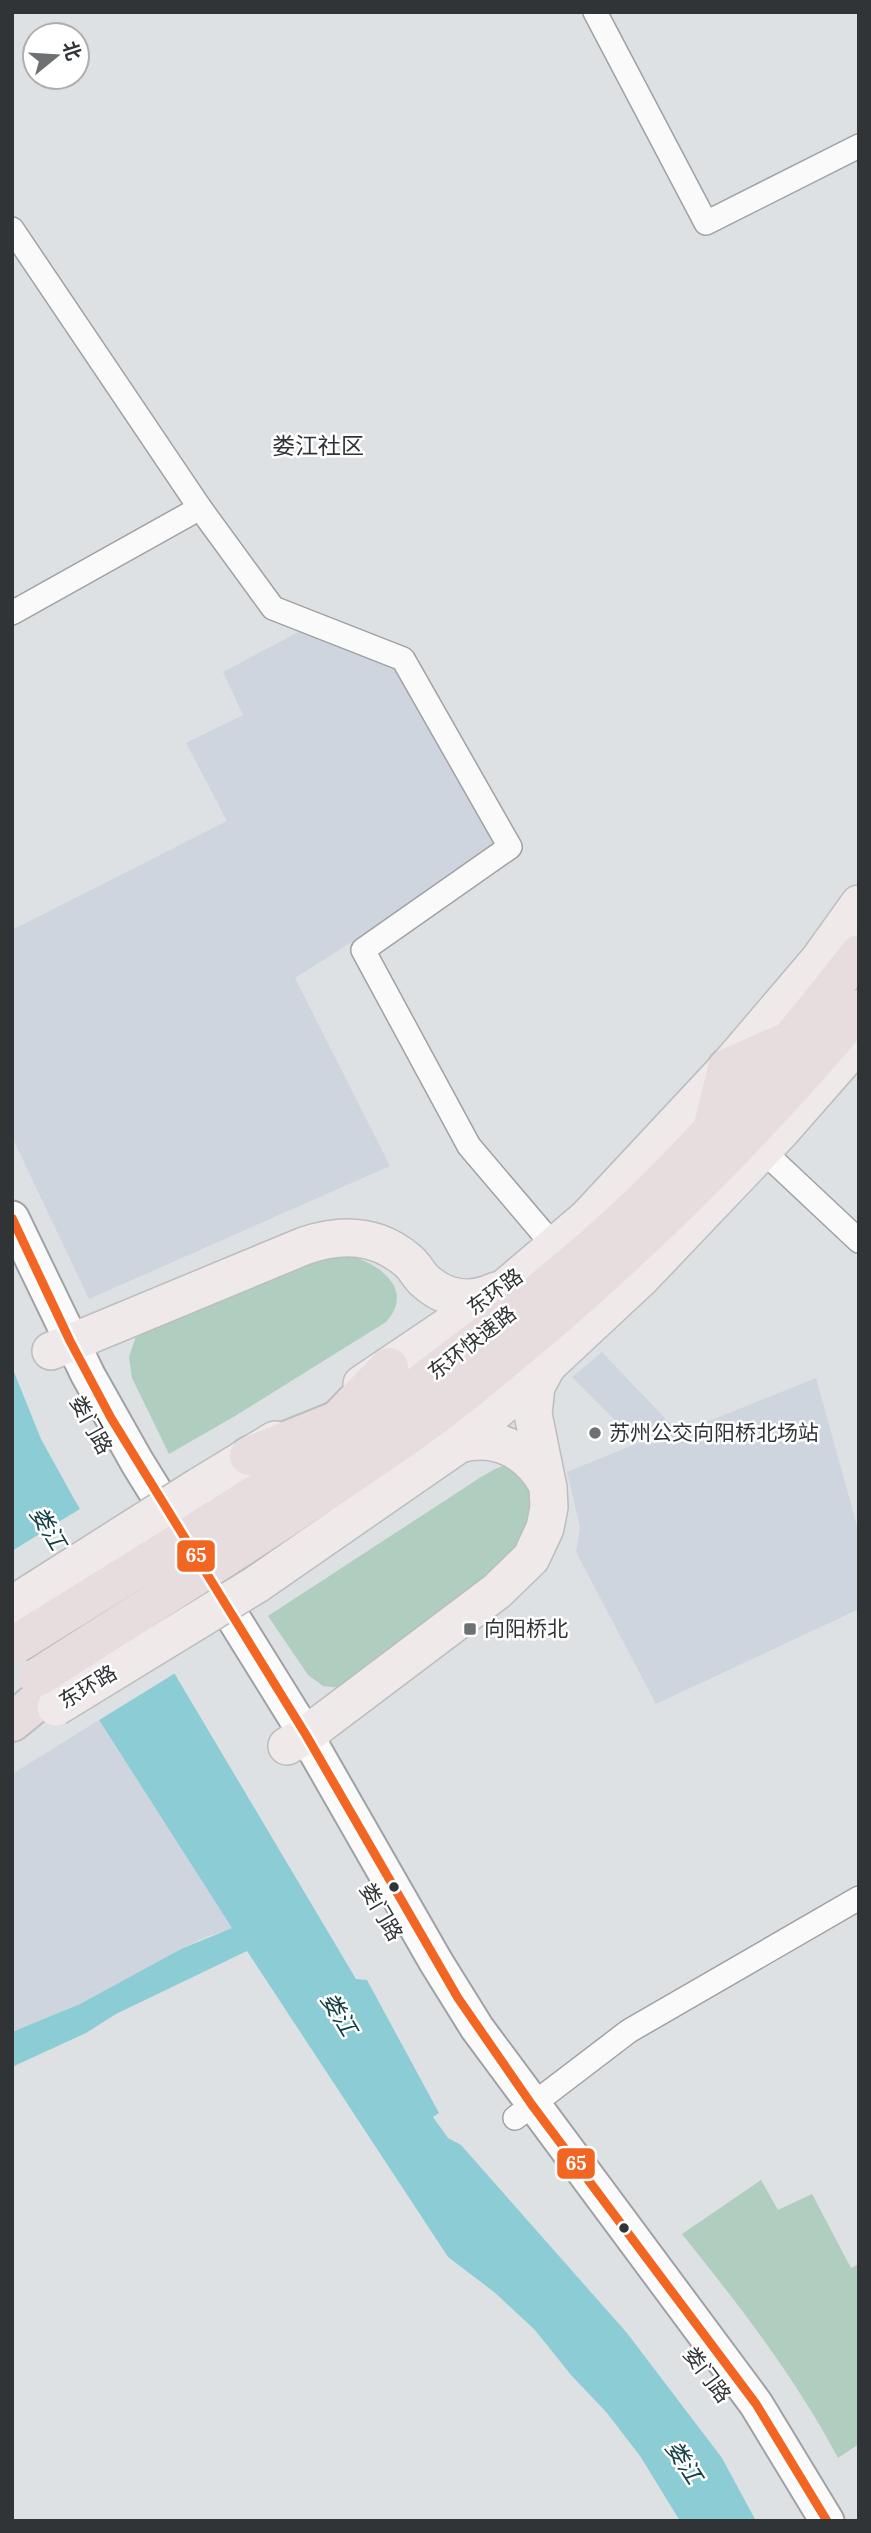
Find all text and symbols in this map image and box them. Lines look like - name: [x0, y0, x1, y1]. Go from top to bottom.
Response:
- north arrow: [21, 21, 91, 91]
- text: 北: [58, 38, 87, 63]
- district label: 娄江社区: [272, 431, 364, 460]
- street label: 东环路: [461, 1262, 528, 1321]
- street label: 东环快速路: [422, 1300, 521, 1386]
- street label: 娄门路: [64, 1391, 119, 1459]
- place label: 苏州公交向阳桥北场站: [609, 1419, 819, 1446]
- marker: 苏州公交向阳桥北场站: [587, 1425, 603, 1441]
- water label: 娄江: [24, 1501, 74, 1557]
- line badge: 65: [176, 1539, 216, 1573]
- text: 65: [185, 1543, 207, 1567]
- place label: 向阳桥北: [484, 1615, 568, 1642]
- marker: 向阳桥北: [462, 1621, 478, 1637]
- street label: 东环路: [54, 1659, 122, 1714]
- street label: 娄门路: [354, 1878, 409, 1946]
- unlabelled marker: [387, 1880, 401, 1894]
- water label: 娄江: [315, 1987, 365, 2043]
- line badge: 65: [556, 2147, 596, 2180]
- text: 65: [565, 2151, 587, 2175]
- unlabelled marker: [617, 2221, 631, 2235]
- street label: 娄门路: [678, 2341, 737, 2408]
- water label: 娄江: [660, 2435, 711, 2491]

